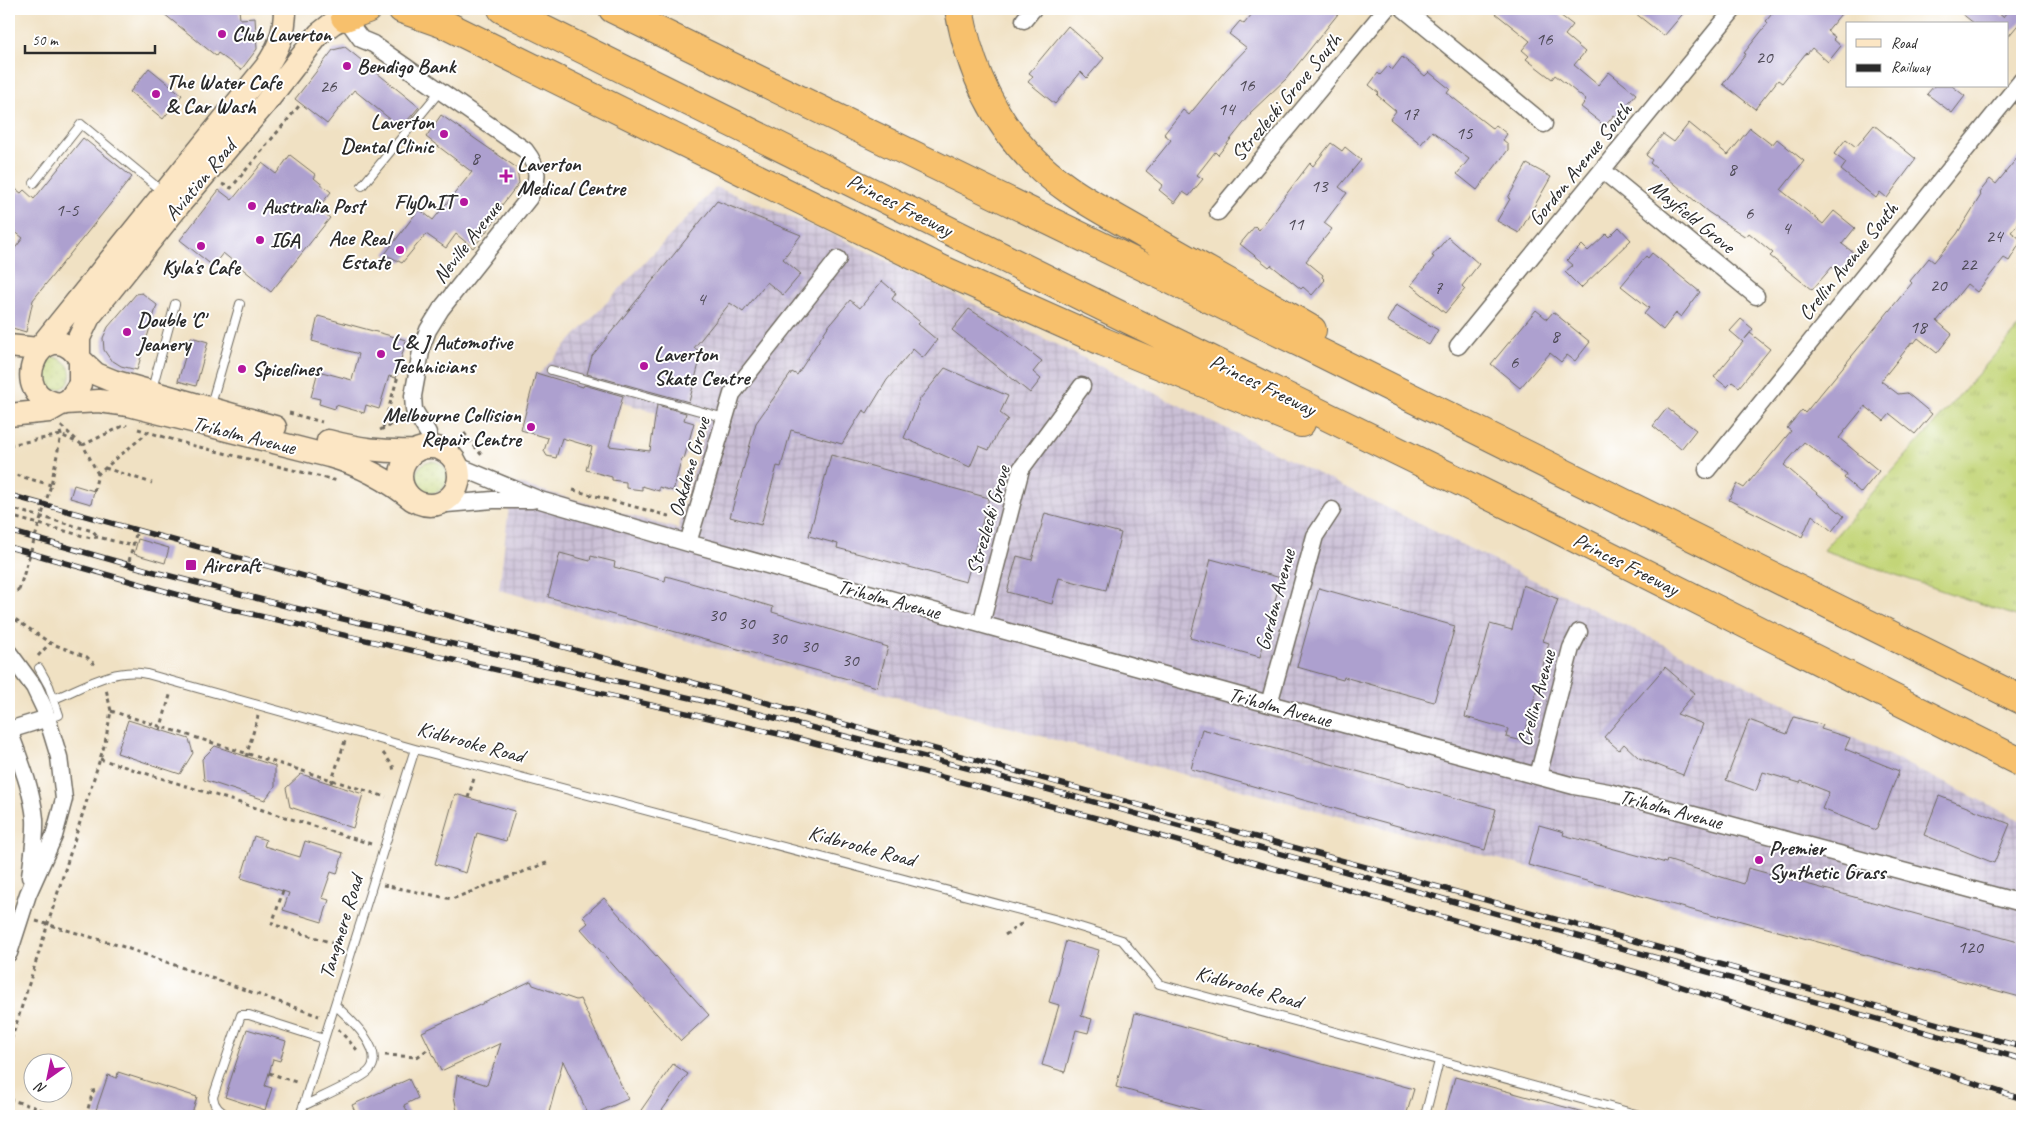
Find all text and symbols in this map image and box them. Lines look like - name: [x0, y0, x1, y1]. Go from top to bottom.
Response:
- place label: Club Laverton: [232, 21, 333, 47]
- scale bar: [25, 22, 155, 54]
- legend: [1846, 22, 2008, 88]
- street label: Strezlecki Grove South: [1225, 27, 1348, 166]
- house number: 16: [1535, 27, 1554, 51]
- marker: Club Laverton: [216, 28, 228, 40]
- text: 50 m: [32, 31, 59, 50]
- text: Road: [1891, 34, 1918, 53]
- house number: 20: [1755, 45, 1774, 69]
- place label: Bendigo Bank: [357, 53, 458, 79]
- text: Railway: [1891, 58, 1932, 77]
- marker: Bendigo Bank: [341, 60, 353, 72]
- place label: The Water Cafe & Car Wash: [166, 69, 283, 119]
- house number: 16: [1237, 73, 1256, 97]
- house number: 26: [319, 74, 338, 98]
- marker: The Water Cafe & Car Wash: [150, 88, 162, 100]
- street label: Gordon Avenue South: [1523, 96, 1638, 231]
- house number: 14: [1217, 97, 1237, 121]
- house number: 17: [1401, 102, 1420, 126]
- place label: Laverton Dental Clinic: [341, 109, 435, 159]
- house number: 15: [1455, 121, 1474, 145]
- marker: Laverton Dental Clinic: [438, 128, 450, 140]
- street label: Aviation Road: [159, 131, 244, 226]
- house number: 8: [471, 146, 482, 170]
- place label: Laverton Medical Centre: [517, 151, 627, 201]
- house number: 8: [1728, 157, 1739, 181]
- street label: Princes Freeway: [843, 167, 959, 243]
- marker: Laverton Medical Centre: [499, 169, 513, 183]
- street label: Mayfield Grove: [1644, 173, 1742, 260]
- house number: 13: [1310, 174, 1329, 198]
- place label: FlyOnIT: [394, 189, 459, 216]
- place label: Australia Post: [262, 193, 367, 219]
- street label: Neville Avenue: [427, 195, 508, 289]
- street label: Crellin Avenue South: [1792, 195, 1905, 326]
- marker: FlyOnIT: [458, 196, 470, 208]
- house number: 1-5: [55, 198, 80, 222]
- marker: Australia Post: [246, 200, 258, 212]
- house number: 6: [1745, 201, 1755, 225]
- house number: 11: [1286, 212, 1305, 236]
- house number: 4: [1782, 216, 1793, 240]
- house number: 24: [1985, 224, 2005, 248]
- place label: Ace Real Estate: [329, 225, 394, 275]
- place label: IGA: [270, 227, 301, 253]
- marker: IGA: [254, 234, 266, 246]
- marker: Kyla's Cafe: [195, 240, 207, 252]
- marker: Ace Real Estate: [394, 244, 406, 256]
- house number: 22: [1959, 252, 1978, 276]
- place label: Kyla's Cafe: [162, 254, 242, 280]
- house number: 20: [1929, 273, 1948, 297]
- house number: 7: [1434, 276, 1444, 300]
- house number: 4: [697, 287, 708, 311]
- place label: Double 'C' Jeanery: [135, 307, 210, 357]
- house number: 18: [1909, 315, 1929, 339]
- house number: 8: [1551, 324, 1562, 348]
- marker: Double 'C' Jeanery: [121, 326, 133, 338]
- place label: L & J Automotive Technicians: [391, 329, 514, 379]
- place label: Laverton Skate Centre: [654, 341, 751, 391]
- marker: L & J Automotive Technicians: [375, 348, 387, 360]
- street label: Princes Freeway: [1206, 348, 1322, 423]
- house number: 6: [1510, 350, 1520, 374]
- place label: Spicelines: [252, 356, 324, 382]
- marker: Laverton Skate Centre: [638, 360, 650, 372]
- marker: Spicelines: [236, 363, 248, 375]
- place label: Melbourne Collision Repair Centre: [383, 402, 523, 452]
- street label: Triholm Avenue: [190, 410, 299, 461]
- street label: Oakdene Grove: [662, 413, 716, 520]
- marker: Melbourne Collision Repair Centre: [525, 421, 537, 433]
- street label: Strezlecki Grove: [960, 461, 1016, 577]
- street label: Princes Freeway: [1569, 526, 1685, 602]
- street label: Gordon Avenue: [1249, 545, 1301, 653]
- place label: Aircraft: [202, 552, 263, 578]
- marker: Aircraft: [184, 558, 198, 572]
- street label: Triholm Avenue: [835, 573, 944, 625]
- house number: 30: [708, 603, 727, 627]
- house number: 30: [737, 611, 756, 635]
- house number: 30: [769, 626, 788, 650]
- house number: 30: [800, 634, 819, 658]
- street label: Crellin Avenue: [1511, 646, 1562, 749]
- house number: 30: [841, 648, 860, 672]
- street label: Triholm Avenue: [1226, 681, 1335, 733]
- street label: Kidbrooke Road: [415, 715, 531, 770]
- street label: Triholm Avenue: [1617, 783, 1726, 835]
- street label: Kidbrooke Road: [806, 819, 922, 874]
- place label: Premier Synthetic Grass: [1769, 835, 1888, 885]
- marker: Premier Synthetic Grass: [1753, 854, 1765, 866]
- street label: Tangmere Road: [313, 868, 370, 982]
- house number: 120: [1957, 935, 1984, 959]
- street label: Kidbrooke Road: [1193, 959, 1309, 1016]
- north arrow: [22, 1052, 72, 1102]
- text: N: [31, 1078, 49, 1098]

